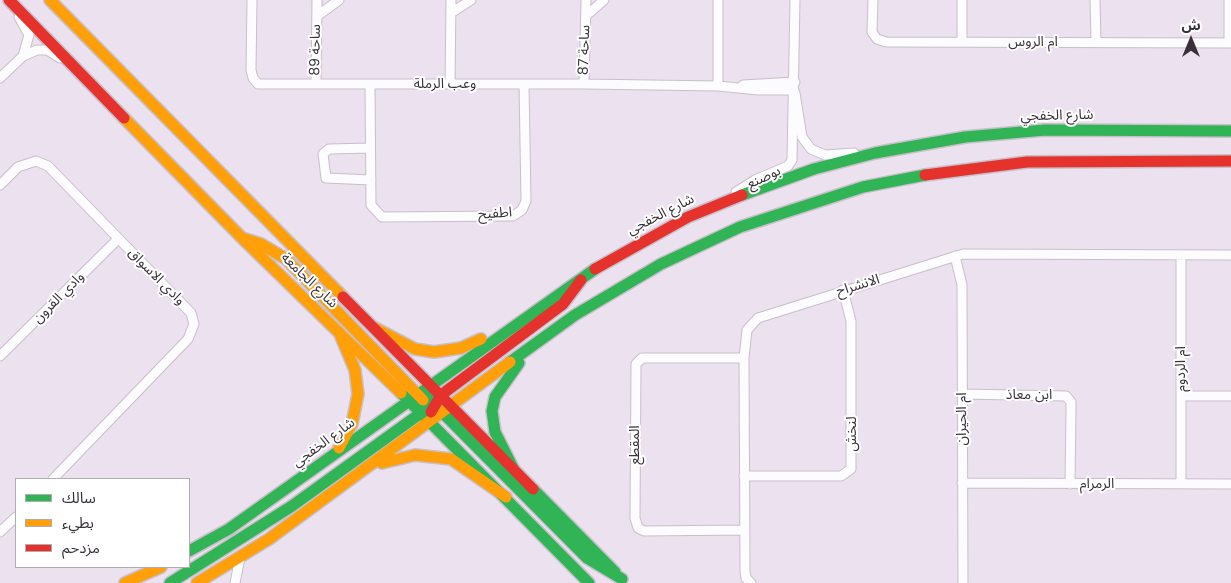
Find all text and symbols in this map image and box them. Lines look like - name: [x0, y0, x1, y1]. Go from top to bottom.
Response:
- north arrow: [1166, 15, 1216, 65]
- text: ش: [1181, 15, 1201, 35]
- street label: ساحة 89: [307, 24, 325, 76]
- street label: ساحة 87: [576, 25, 594, 75]
- street label: ام الروس: [1008, 34, 1058, 50]
- street label: وعب الرملة: [414, 76, 476, 92]
- street label: شارع الخفجي: [1020, 107, 1094, 125]
- street label: بوصنع: [744, 163, 784, 193]
- street label: شارع الخفجي: [625, 191, 697, 239]
- street label: اطفيح: [477, 204, 513, 224]
- street label: وادي الاسواق: [124, 245, 188, 309]
- street label: شارع الجامعة: [277, 250, 341, 312]
- street label: وادي القرون: [30, 269, 88, 327]
- street label: الانشراح: [834, 271, 882, 301]
- street label: ام الردوم: [1173, 346, 1189, 392]
- street label: ابن معاذ: [1006, 387, 1052, 403]
- street label: ام الحيران: [954, 392, 970, 446]
- street label: شارع الخفجي: [290, 415, 358, 471]
- street label: لنخش: [844, 416, 860, 452]
- street label: المقطع: [627, 425, 643, 465]
- street label: الرمرام: [1080, 476, 1114, 492]
- legend: [15, 478, 190, 568]
- text: سالك: [62, 487, 96, 508]
- text: بطيء: [62, 512, 94, 533]
- text: مزدحم: [62, 537, 100, 558]

